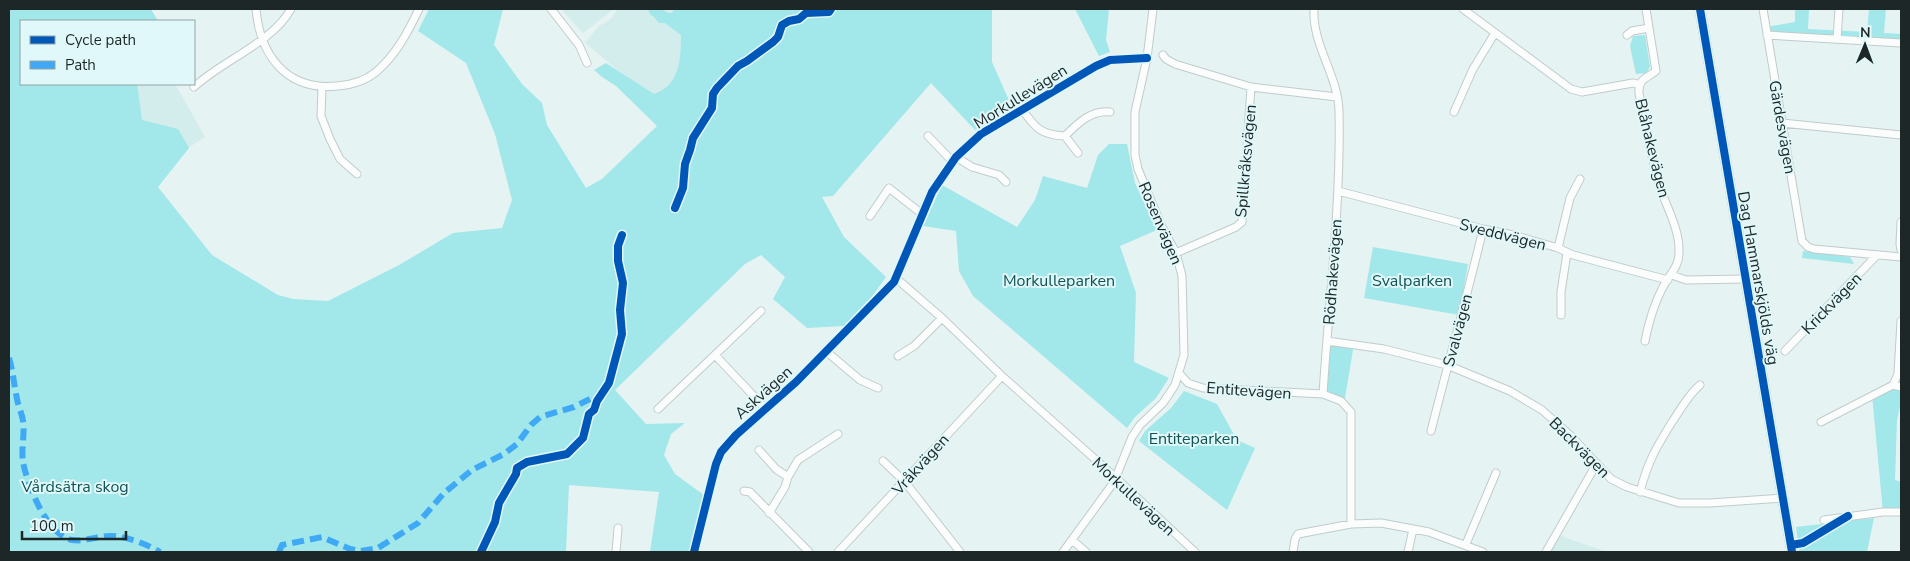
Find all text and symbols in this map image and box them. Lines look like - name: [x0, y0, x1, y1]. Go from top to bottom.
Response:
- legend: [20, 20, 195, 85]
- north arrow: [1840, 20, 1890, 70]
- text: N: [1860, 23, 1871, 42]
- text: Cycle path: [65, 30, 136, 50]
- text: Path: [65, 55, 96, 75]
- street label: Morkullevägen: [969, 59, 1072, 134]
- street label: Gärdesvägen: [1763, 79, 1801, 176]
- street label: Blåhakevägen: [1629, 96, 1675, 200]
- street label: Spillkråksvägen: [1230, 104, 1262, 219]
- street label: Rosenvägen: [1133, 179, 1187, 268]
- street label: Dag Hammarskjölds väg: [1732, 190, 1784, 367]
- street label: Sveddvägen: [1457, 214, 1548, 256]
- street label: Rödhakevägen: [1318, 218, 1348, 326]
- street label: Krickvägen: [1797, 268, 1867, 339]
- park label: Morkulleparken: [1003, 270, 1115, 292]
- park label: Svalparken: [1372, 270, 1452, 292]
- street label: Svalvägen: [1438, 291, 1478, 369]
- street label: Askvägen: [730, 361, 797, 425]
- street label: Entitevägen: [1206, 377, 1292, 405]
- street label: Backvägen: [1544, 412, 1615, 483]
- park label: Entiteparken: [1149, 428, 1239, 450]
- street label: Vråkvägen: [887, 429, 954, 501]
- street label: Morkullevägen: [1087, 452, 1180, 541]
- park label: Vårdsätra skog: [20, 476, 129, 498]
- scale bar: [22, 508, 126, 540]
- text: 100 m: [30, 516, 74, 536]

